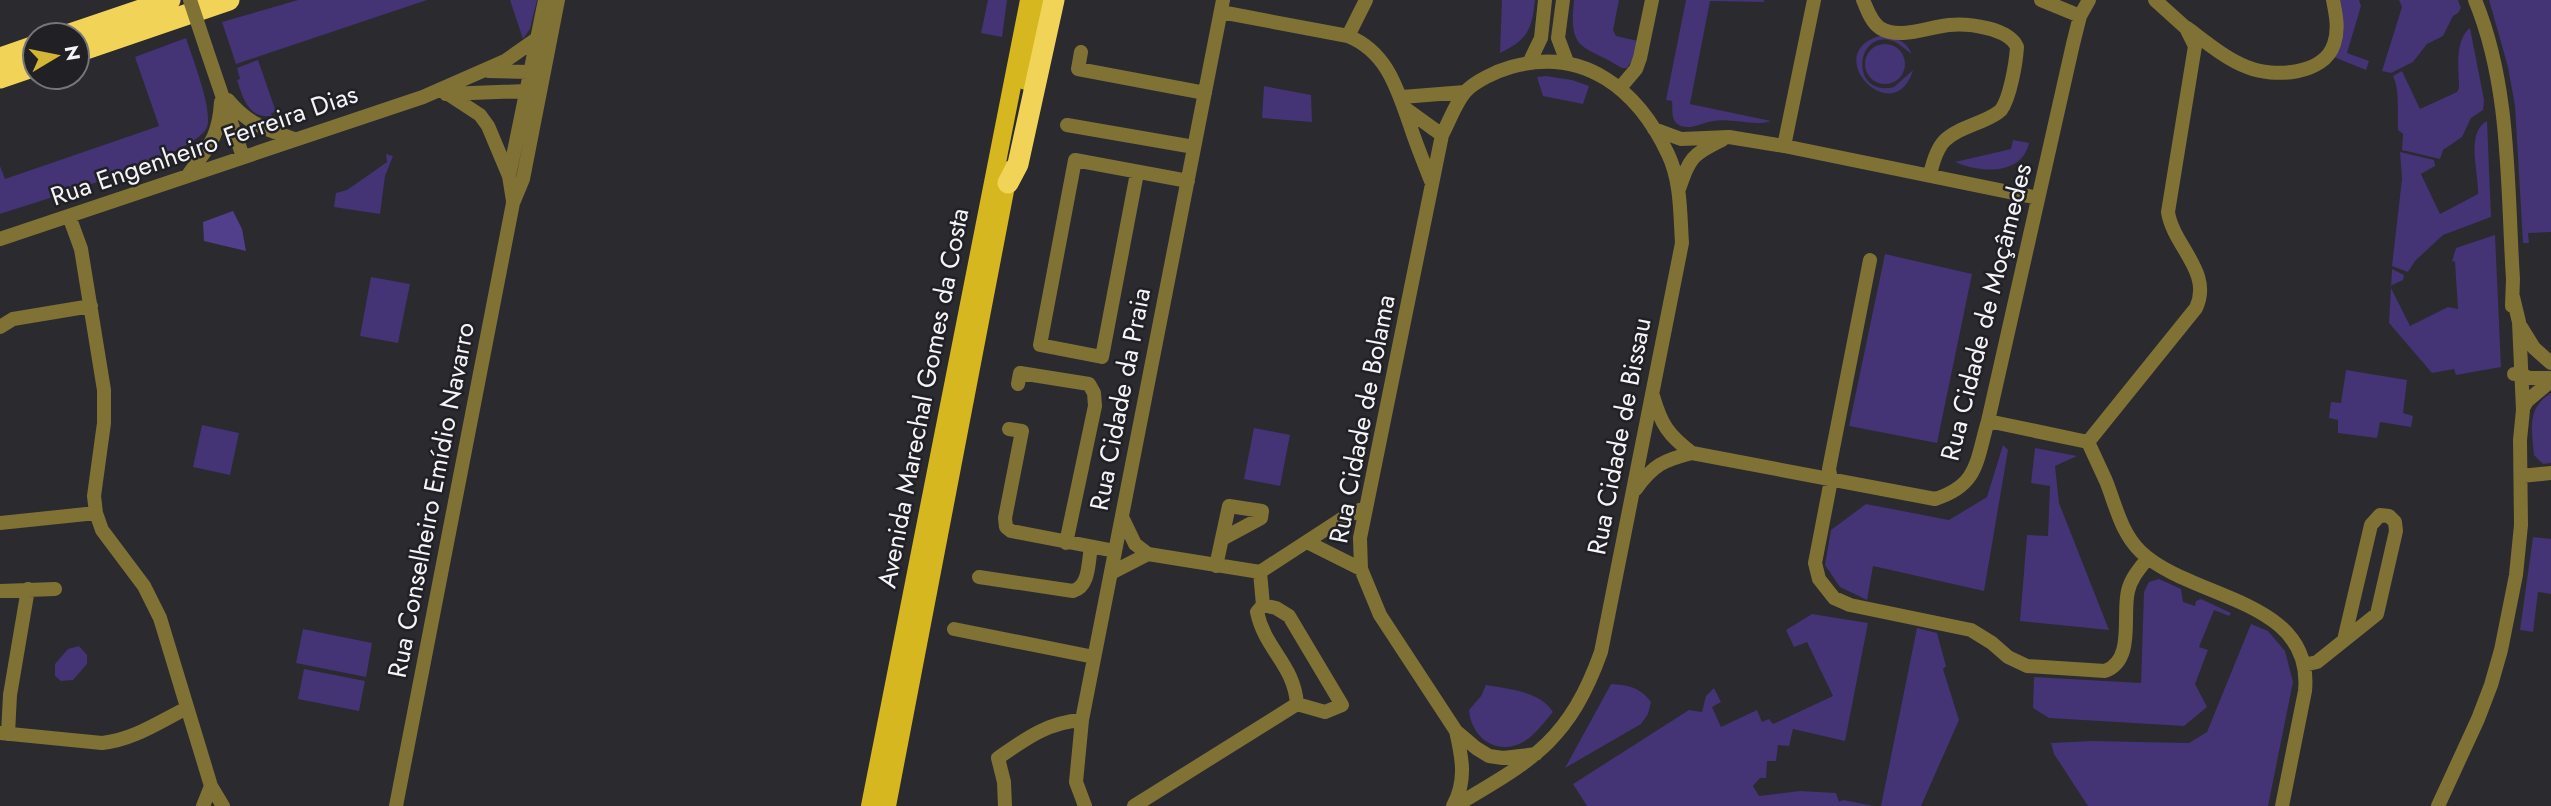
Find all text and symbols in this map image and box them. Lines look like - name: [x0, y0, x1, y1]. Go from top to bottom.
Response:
- north arrow: [21, 21, 91, 91]
- text: N: [58, 43, 87, 63]
- street label: Rua Engenheiro Ferreira Dias: [45, 75, 363, 215]
- street label: Rua Cidade de Moçâmedes: [1931, 159, 2041, 465]
- street label: Avenida Marechal Gomes da Costa: [867, 205, 979, 591]
- street label: Rua Cidade da Praia: [1080, 284, 1160, 514]
- street label: Rua Cidade de Bolama: [1319, 291, 1405, 547]
- street label: Rua Cidade de Bissau: [1577, 314, 1661, 558]
- street label: Rua Conselheiro Emídio Navarro: [378, 319, 484, 681]

